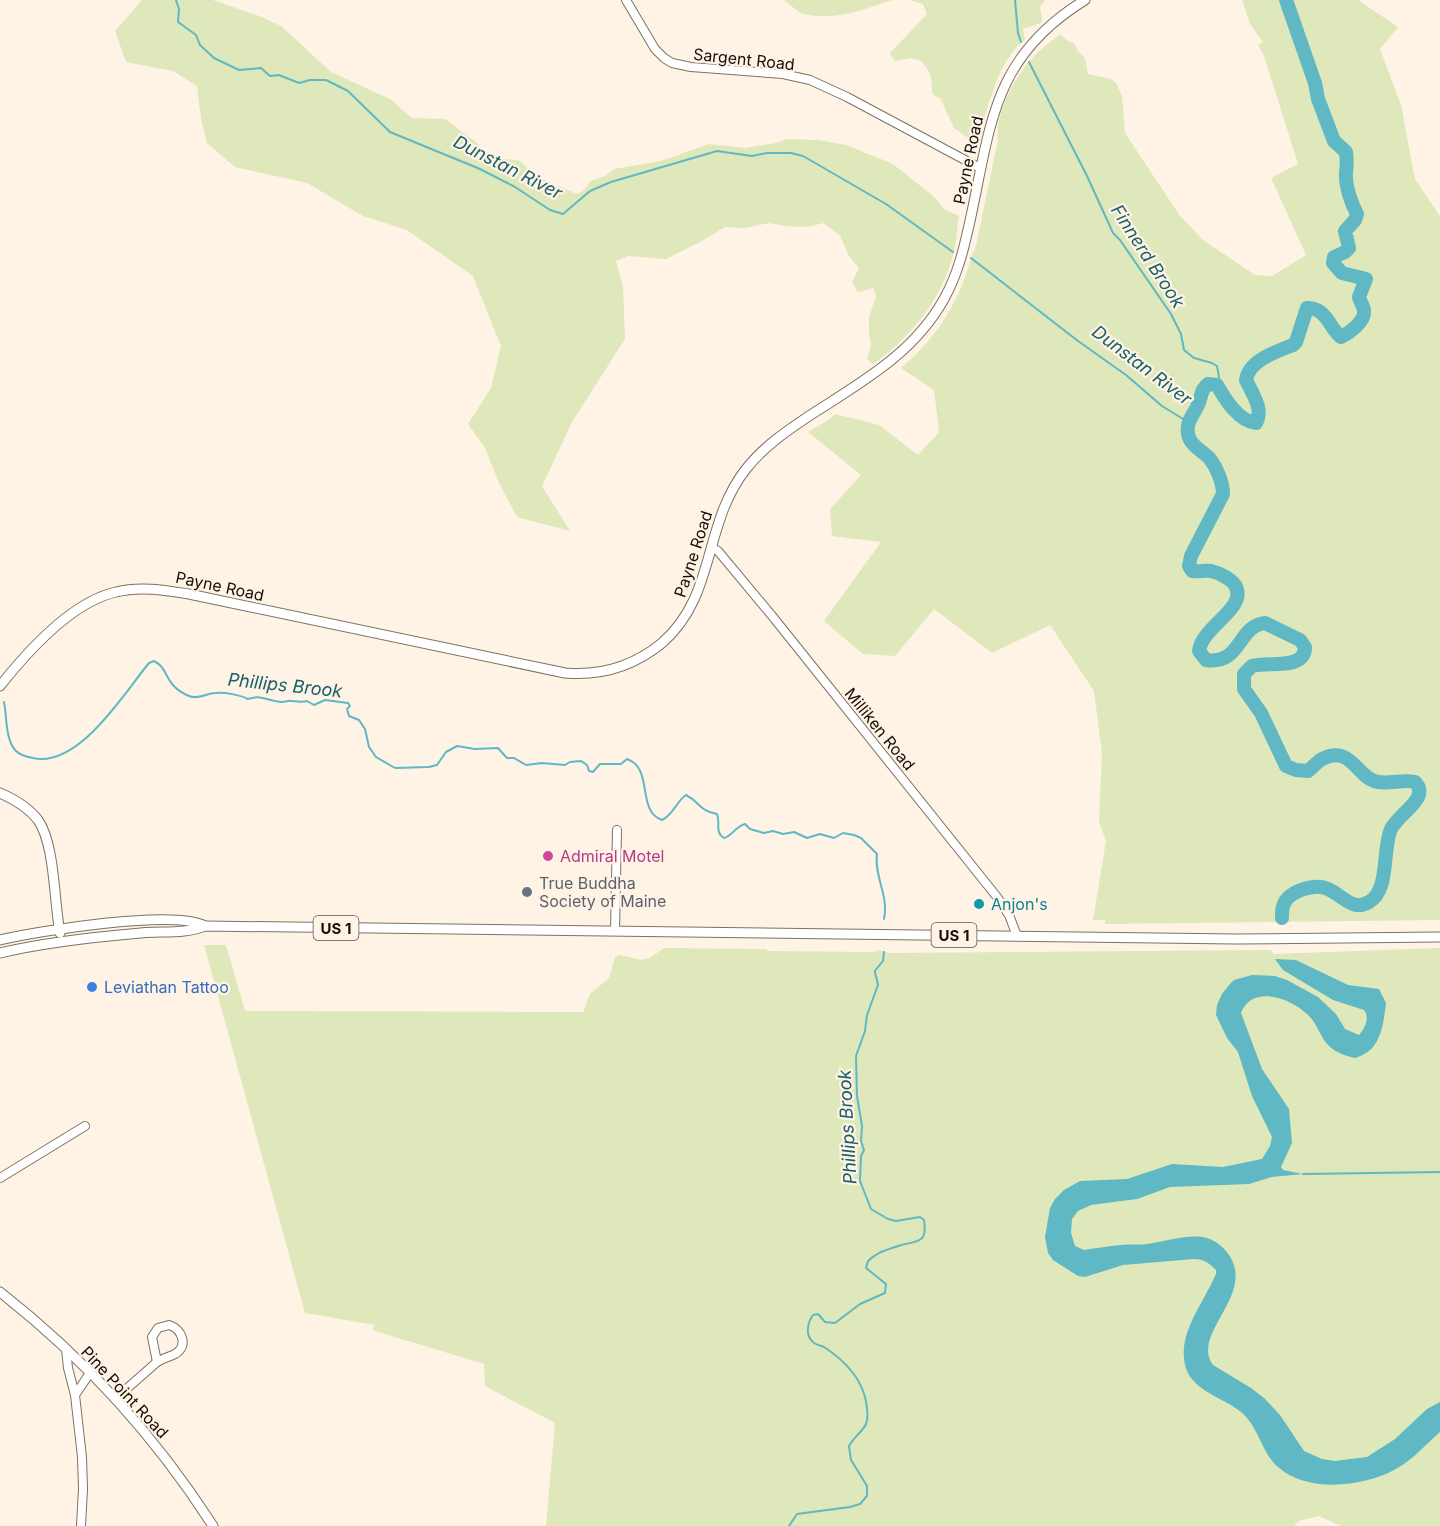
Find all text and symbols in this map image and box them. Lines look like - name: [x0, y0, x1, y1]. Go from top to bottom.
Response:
- street label: Sargent Road: [692, 44, 796, 74]
- street label: Payne Road: [949, 114, 987, 206]
- water label: Dunstan River: [450, 131, 567, 204]
- water label: Finnerd Brook: [1107, 200, 1190, 313]
- water label: Dunstan River: [1088, 321, 1197, 410]
- street label: Payne Road: [670, 508, 716, 600]
- street label: Payne Road: [174, 567, 266, 605]
- water label: Phillips Brook: [227, 669, 344, 702]
- street label: Milliken Road: [841, 684, 919, 774]
- place label: Admiral Motel: [560, 846, 664, 866]
- marker: Admiral Motel: [541, 849, 555, 863]
- place label: True Buddha Society of Maine: [539, 873, 666, 911]
- marker: True Buddha Society of Maine: [520, 885, 534, 899]
- place label: Anjon's: [991, 894, 1048, 914]
- marker: Anjon's: [972, 897, 986, 911]
- road number: US 1: [314, 916, 358, 940]
- road number: US 1: [932, 923, 976, 947]
- place label: Leviathan Tattoo: [104, 977, 229, 997]
- marker: Leviathan Tattoo: [85, 980, 99, 994]
- water label: Phillips Brook: [833, 1068, 860, 1185]
- street label: Pine Point Road: [77, 1342, 173, 1442]

